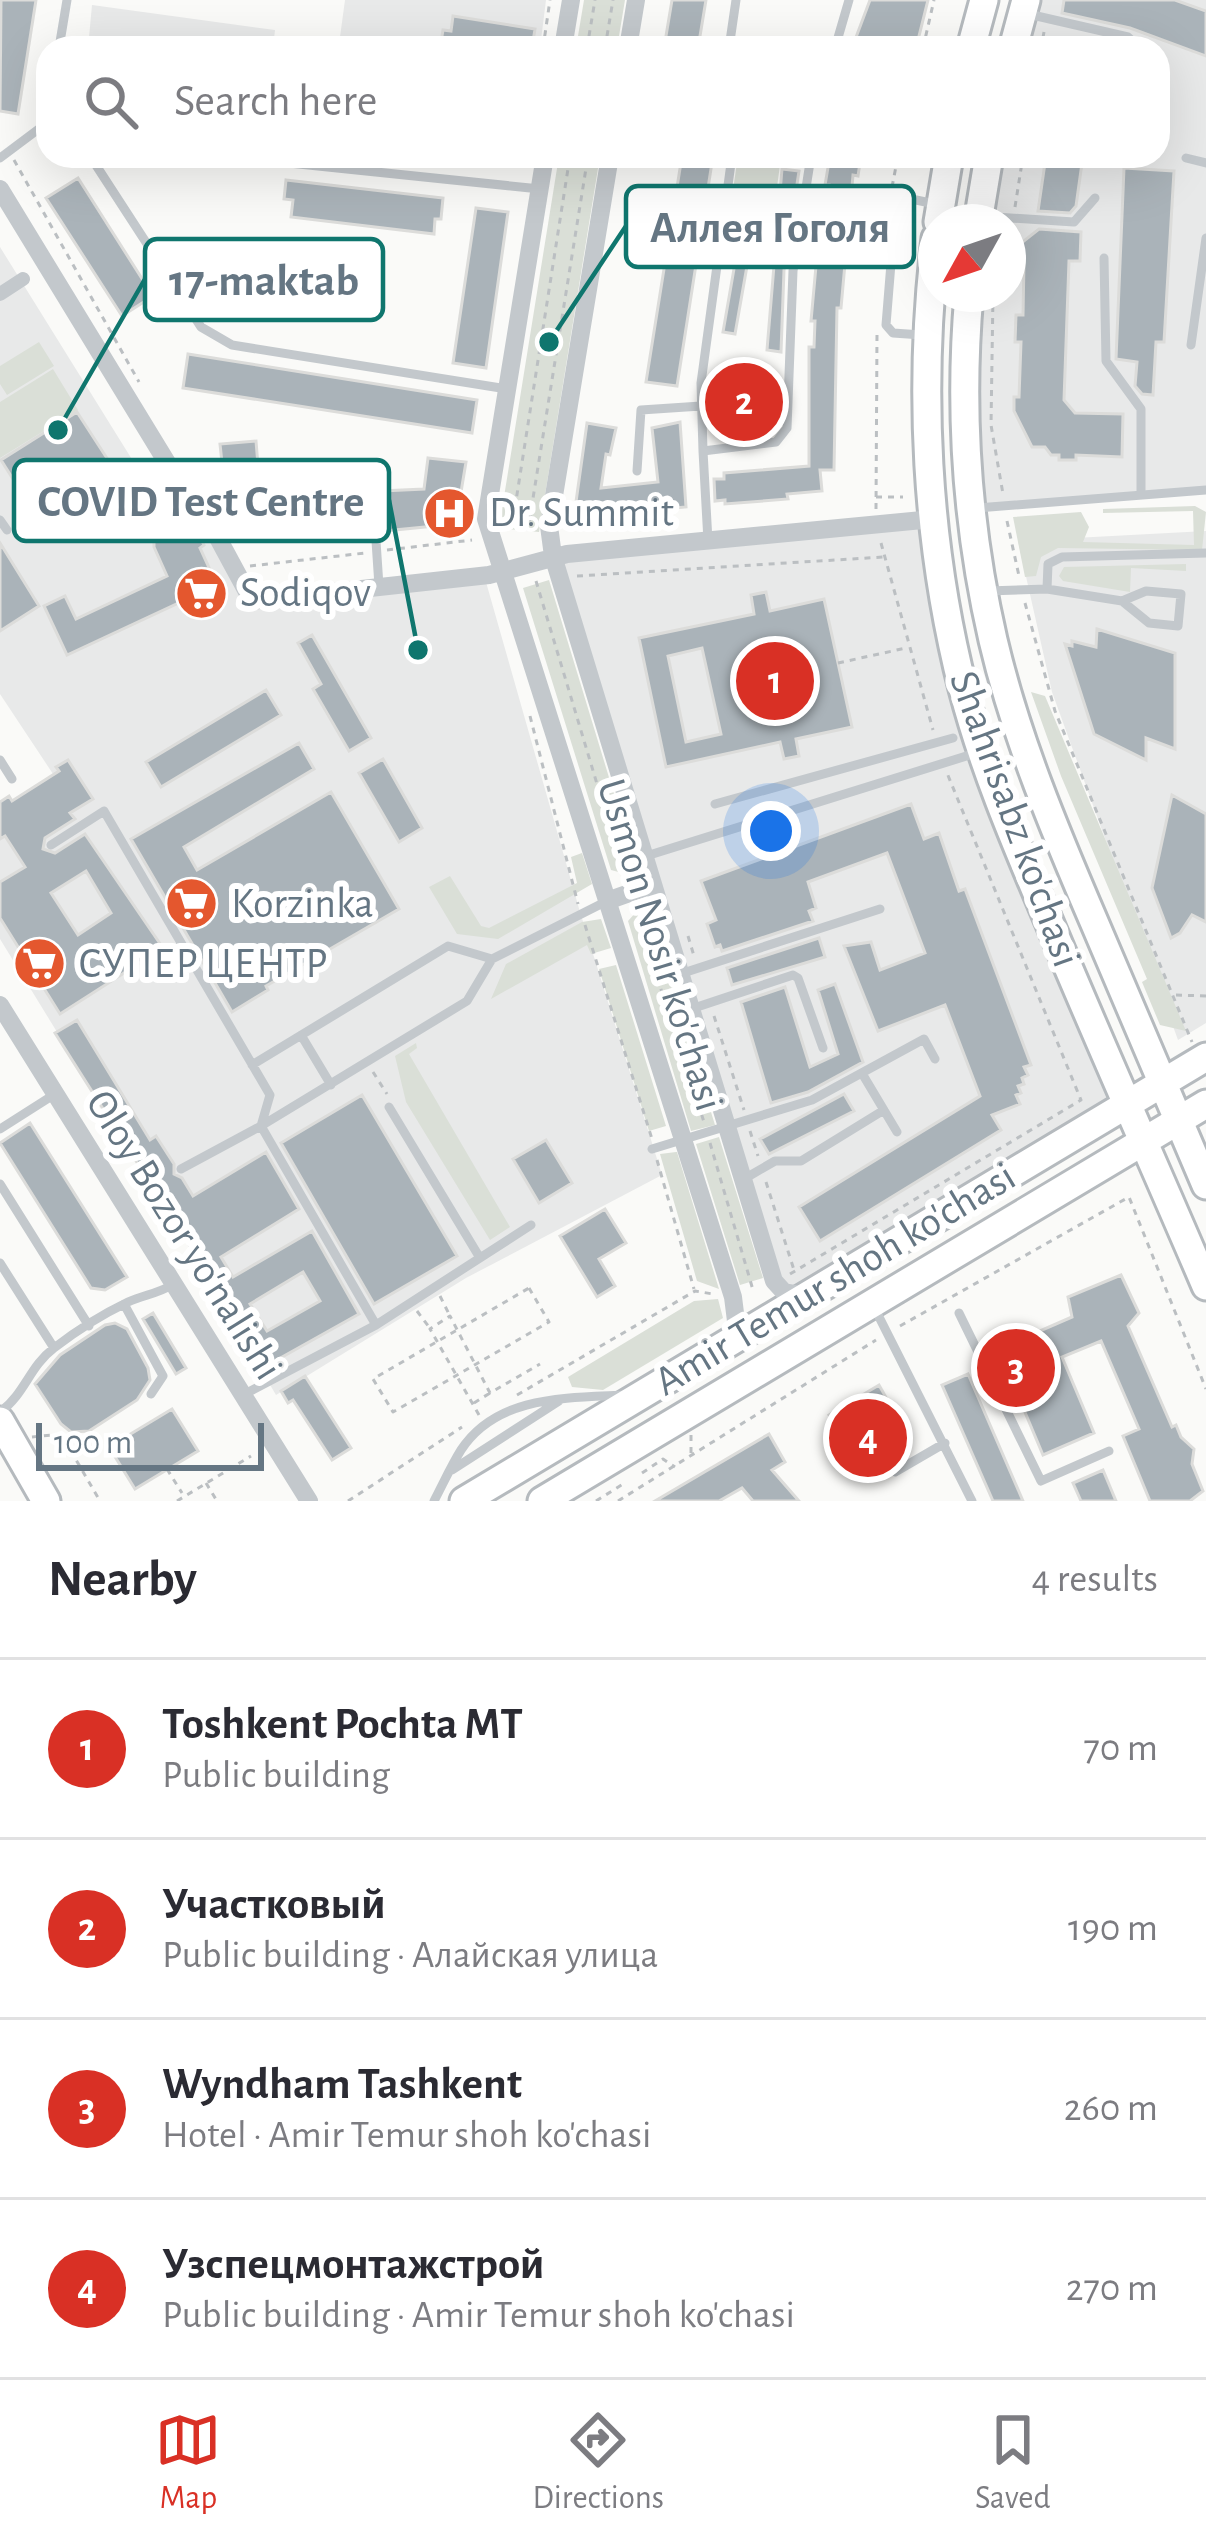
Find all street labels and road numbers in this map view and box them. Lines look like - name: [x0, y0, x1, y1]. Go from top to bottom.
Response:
- street label: Shahrisabz ko'chasi: [942, 666, 1088, 972]
- street label: Usmon Nosir ko'chasi: [590, 774, 730, 1116]
- street label: Oloy Bozor yo'nalishi: [78, 1083, 290, 1387]
- street label: Amir Temur shoh ko'chasi: [647, 1155, 1023, 1403]

